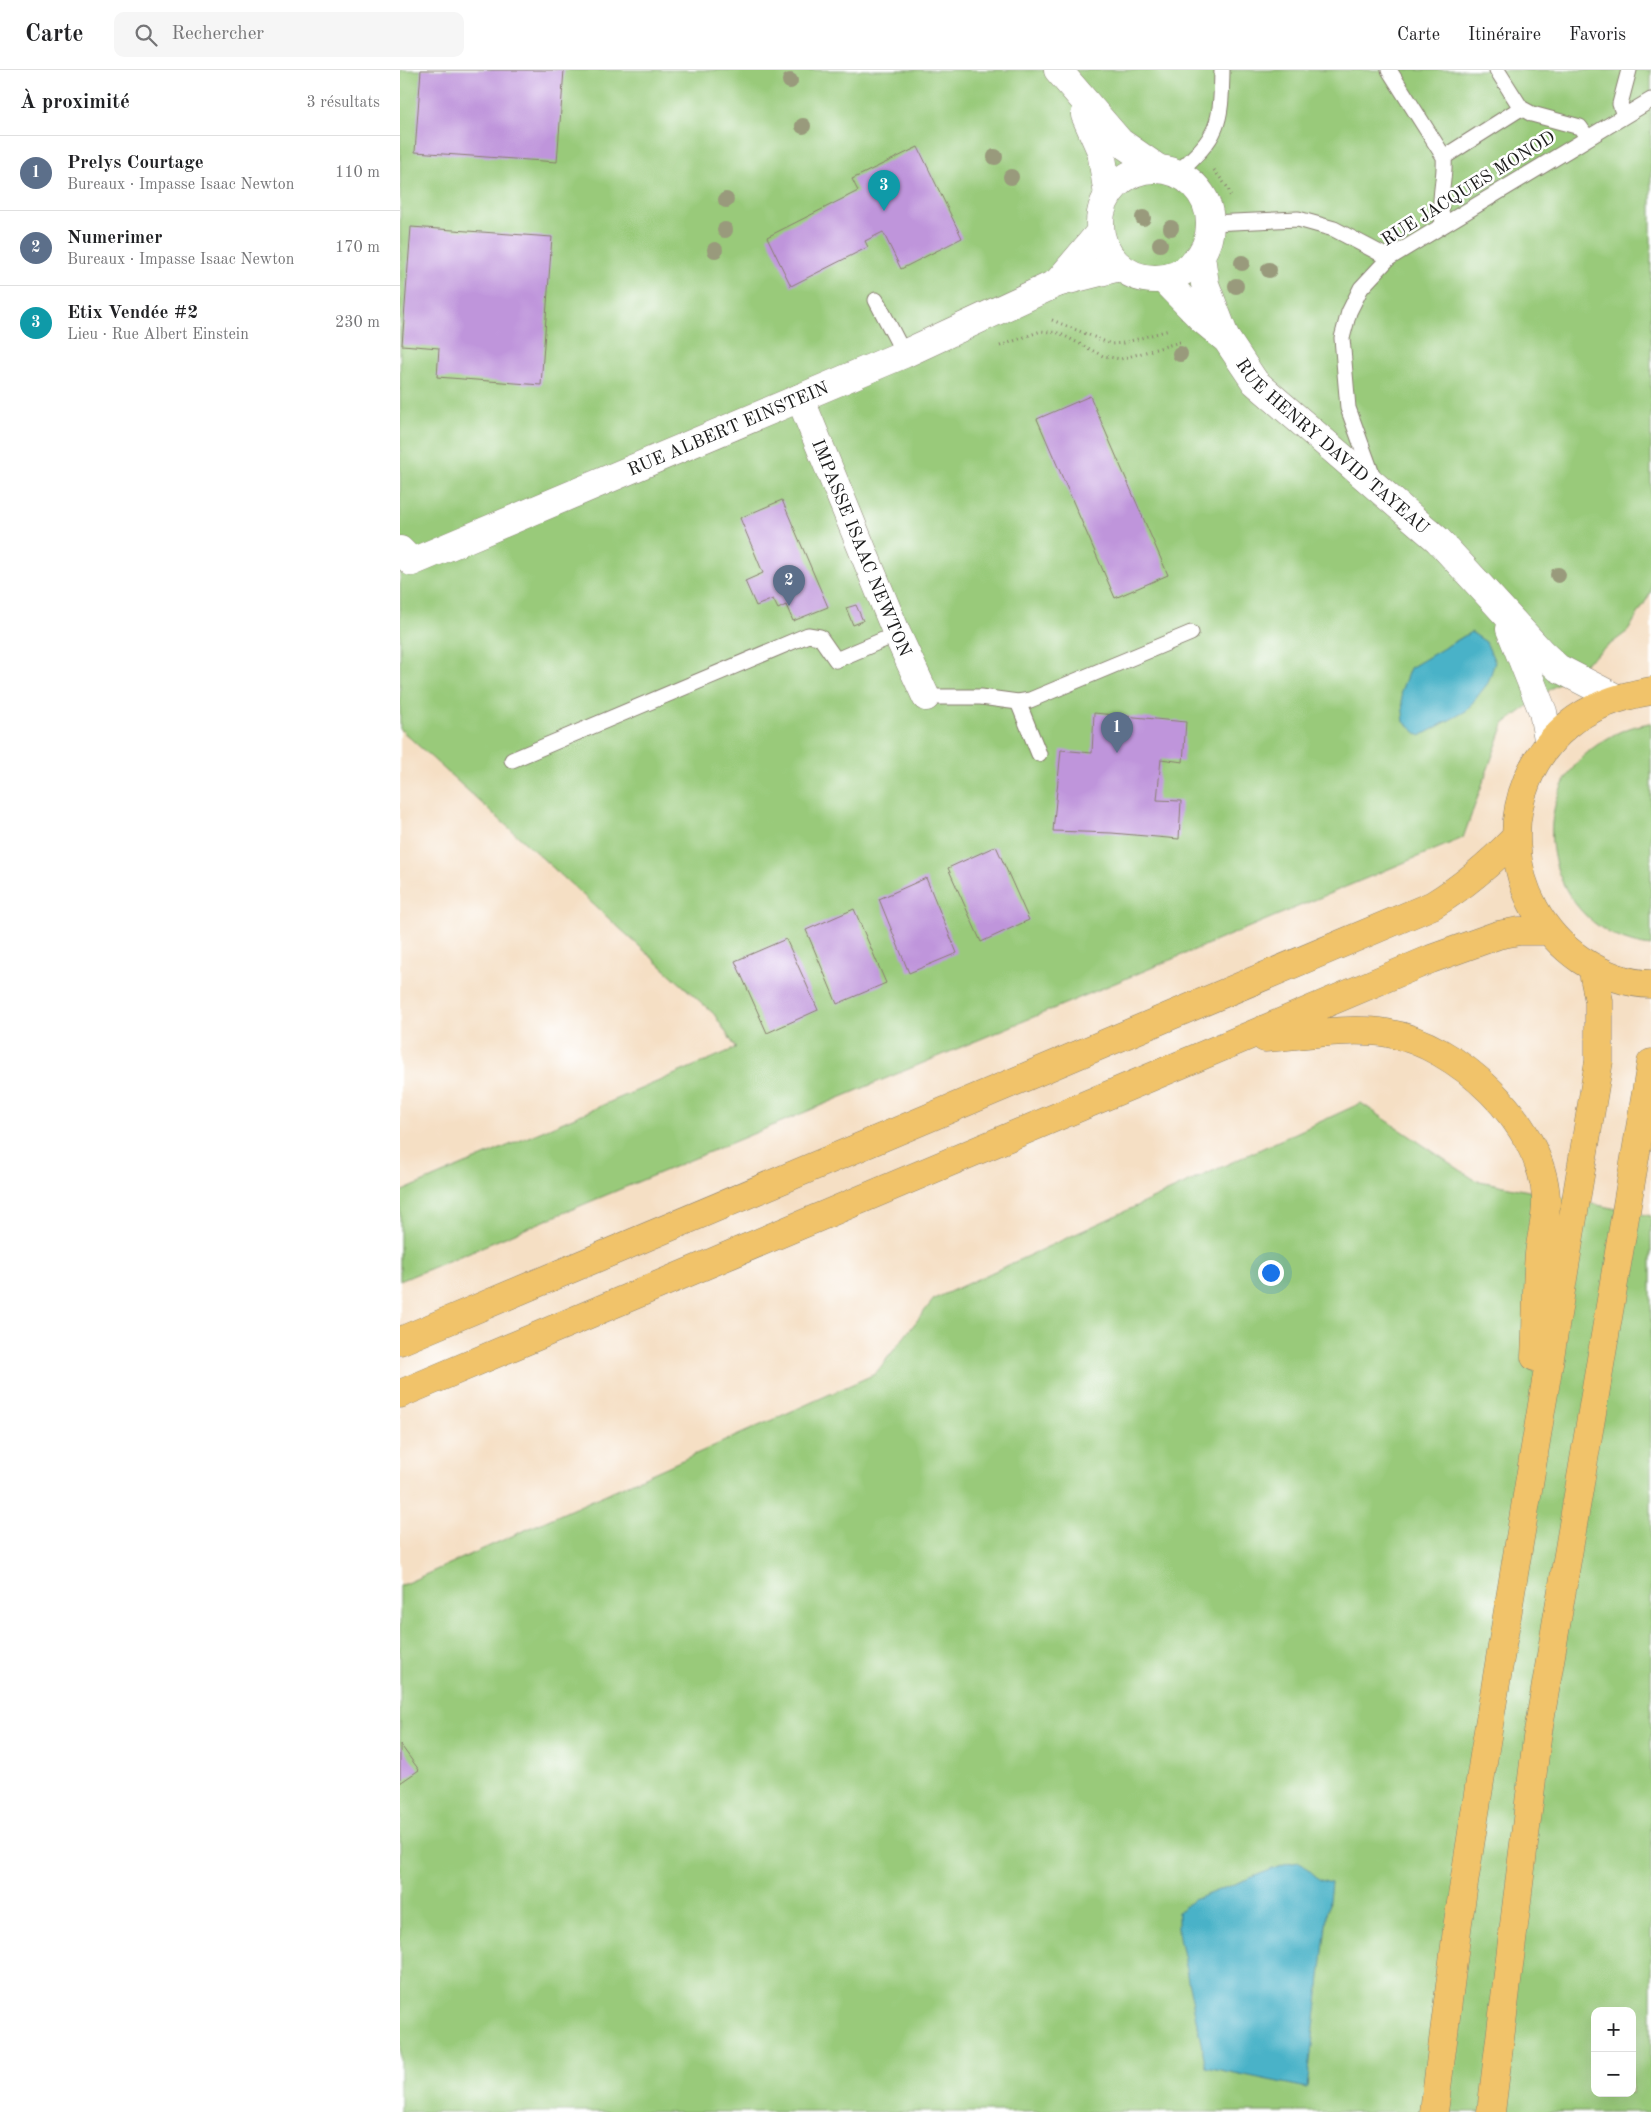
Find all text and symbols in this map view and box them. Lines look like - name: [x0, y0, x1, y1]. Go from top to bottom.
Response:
- search box: [114, 12, 464, 57]
- icon: search: [132, 21, 160, 49]
- text: Carte: [25, 23, 84, 47]
- text: Rechercher: [172, 25, 264, 44]
- text: Carte: [1397, 26, 1440, 44]
- text: Itinéraire: [1468, 26, 1541, 44]
- text: Favoris: [1569, 26, 1626, 44]
- text: À proximité: [20, 92, 130, 113]
- text: 3 résultats: [306, 95, 380, 111]
- street label: RUE JACQUES MONOD: [1379, 128, 1558, 250]
- text: Prelys Courtage: [67, 154, 204, 173]
- text: 1: [31, 165, 41, 181]
- text: 110 m: [335, 165, 380, 181]
- pin: 3: [868, 170, 900, 211]
- text: Bureaux · Impasse Isaac Newton: [67, 177, 294, 193]
- text: Numerimer: [67, 229, 162, 248]
- text: 2: [31, 240, 41, 256]
- text: 170 m: [335, 240, 380, 256]
- text: Bureaux · Impasse Isaac Newton: [67, 252, 294, 268]
- text: Etix Vendée #2: [67, 304, 198, 323]
- text: 3: [31, 315, 41, 331]
- text: 230 m: [335, 315, 380, 331]
- text: Lieu · Rue Albert Einstein: [67, 327, 249, 343]
- street label: RUE HENRY DAVID TAYEAU: [1232, 356, 1432, 538]
- street label: RUE ALBERT EINSTEIN: [625, 379, 831, 480]
- street label: IMPASSE ISAAC NEWTON: [808, 437, 914, 660]
- pin: 2: [773, 565, 805, 606]
- pin: 1: [1101, 712, 1133, 753]
- your location: [1258, 1260, 1284, 1286]
- map controls: [1591, 2007, 1636, 2097]
- button: +: [1591, 2007, 1636, 2052]
- button: −: [1591, 2052, 1636, 2097]

